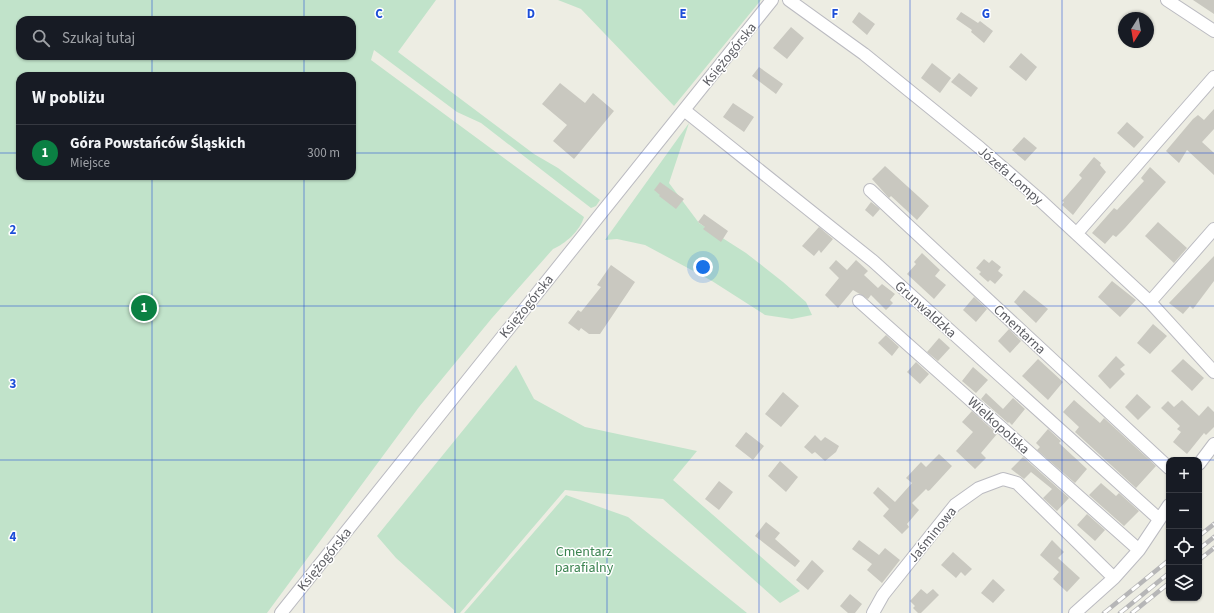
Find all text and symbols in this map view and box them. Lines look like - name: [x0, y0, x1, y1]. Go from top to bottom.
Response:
- text: C: [375, 5, 383, 23]
- text: D: [527, 5, 535, 23]
- text: E: [679, 5, 687, 23]
- text: F: [832, 5, 839, 23]
- text: G: [982, 5, 990, 23]
- north arrow: [1118, 12, 1154, 48]
- search box: [16, 16, 356, 60]
- street label: Księżogórska: [698, 19, 762, 91]
- icon: search: [30, 27, 52, 49]
- text: Szukaj tutaj: [62, 28, 135, 49]
- text: W pobliżu: [32, 86, 105, 110]
- text: Góra Powstańców Śląskich: [70, 133, 246, 154]
- street label: Józefa Lompy: [973, 142, 1048, 210]
- text: 1: [42, 144, 48, 162]
- text: 300 m: [307, 144, 340, 162]
- text: Miejsce: [70, 154, 110, 172]
- text: 2: [10, 221, 17, 239]
- your location: [693, 257, 713, 277]
- street label: Księżogórska: [495, 271, 559, 343]
- street label: Grunwaldzka: [890, 277, 961, 343]
- pin: 1: [131, 293, 157, 323]
- street label: Cmentarna: [989, 300, 1050, 359]
- text: 3: [10, 375, 17, 393]
- street label: Wielkopolska: [963, 392, 1034, 459]
- map controls: [1166, 457, 1202, 601]
- button: +: [1166, 457, 1202, 493]
- button: −: [1166, 493, 1202, 529]
- street label: Jaśminowa: [904, 502, 962, 567]
- street label: Księżogórska: [293, 524, 357, 596]
- text: 4: [10, 528, 17, 546]
- button: locate: [1166, 529, 1202, 565]
- park label: Cmentarz parafialny: [555, 542, 614, 578]
- button: layers: [1166, 565, 1202, 601]

